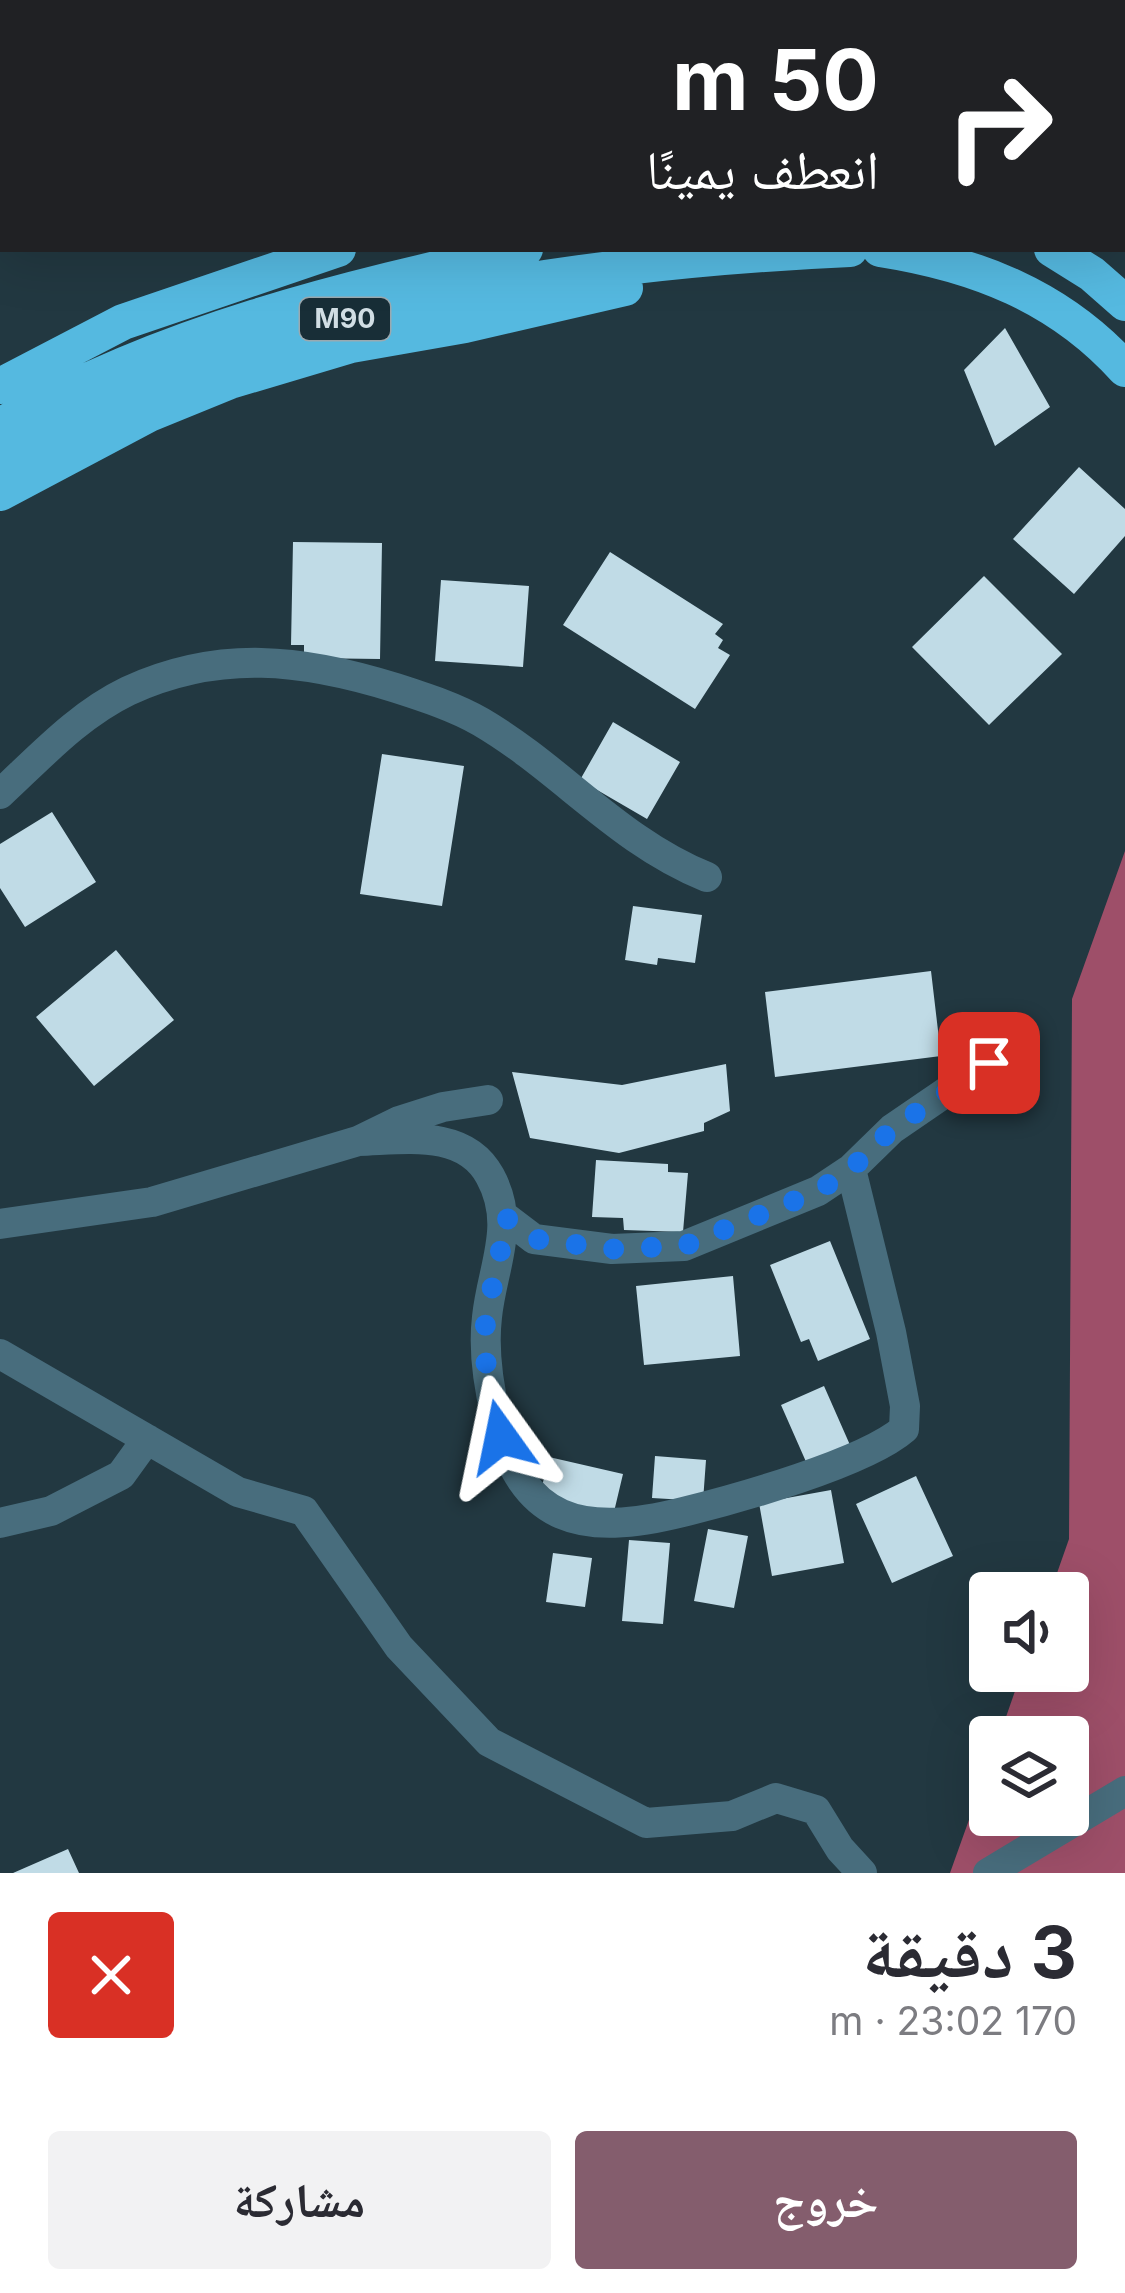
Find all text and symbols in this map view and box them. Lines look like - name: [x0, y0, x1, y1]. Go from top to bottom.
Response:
- text: 50 m: [672, 29, 879, 130]
- icon: right: [921, 48, 1077, 204]
- text: انعطف يمينًا: [646, 137, 879, 202]
- road number: M90: [300, 298, 390, 340]
- pin: [938, 1012, 1040, 1114]
- icon: arrive: [956, 1030, 1022, 1096]
- position arrow: [438, 1374, 564, 1500]
- map controls: [969, 1572, 1089, 1836]
- button: sound: [969, 1572, 1089, 1692]
- button: layers: [969, 1716, 1089, 1836]
- text: 3 دقيقة: [862, 1908, 1077, 1995]
- button: close: [48, 1912, 174, 2038]
- text: 170 m · 23:02: [829, 1997, 1077, 2044]
- button: مشاركة: [48, 2131, 551, 2269]
- button: خروج: [575, 2131, 1077, 2269]

